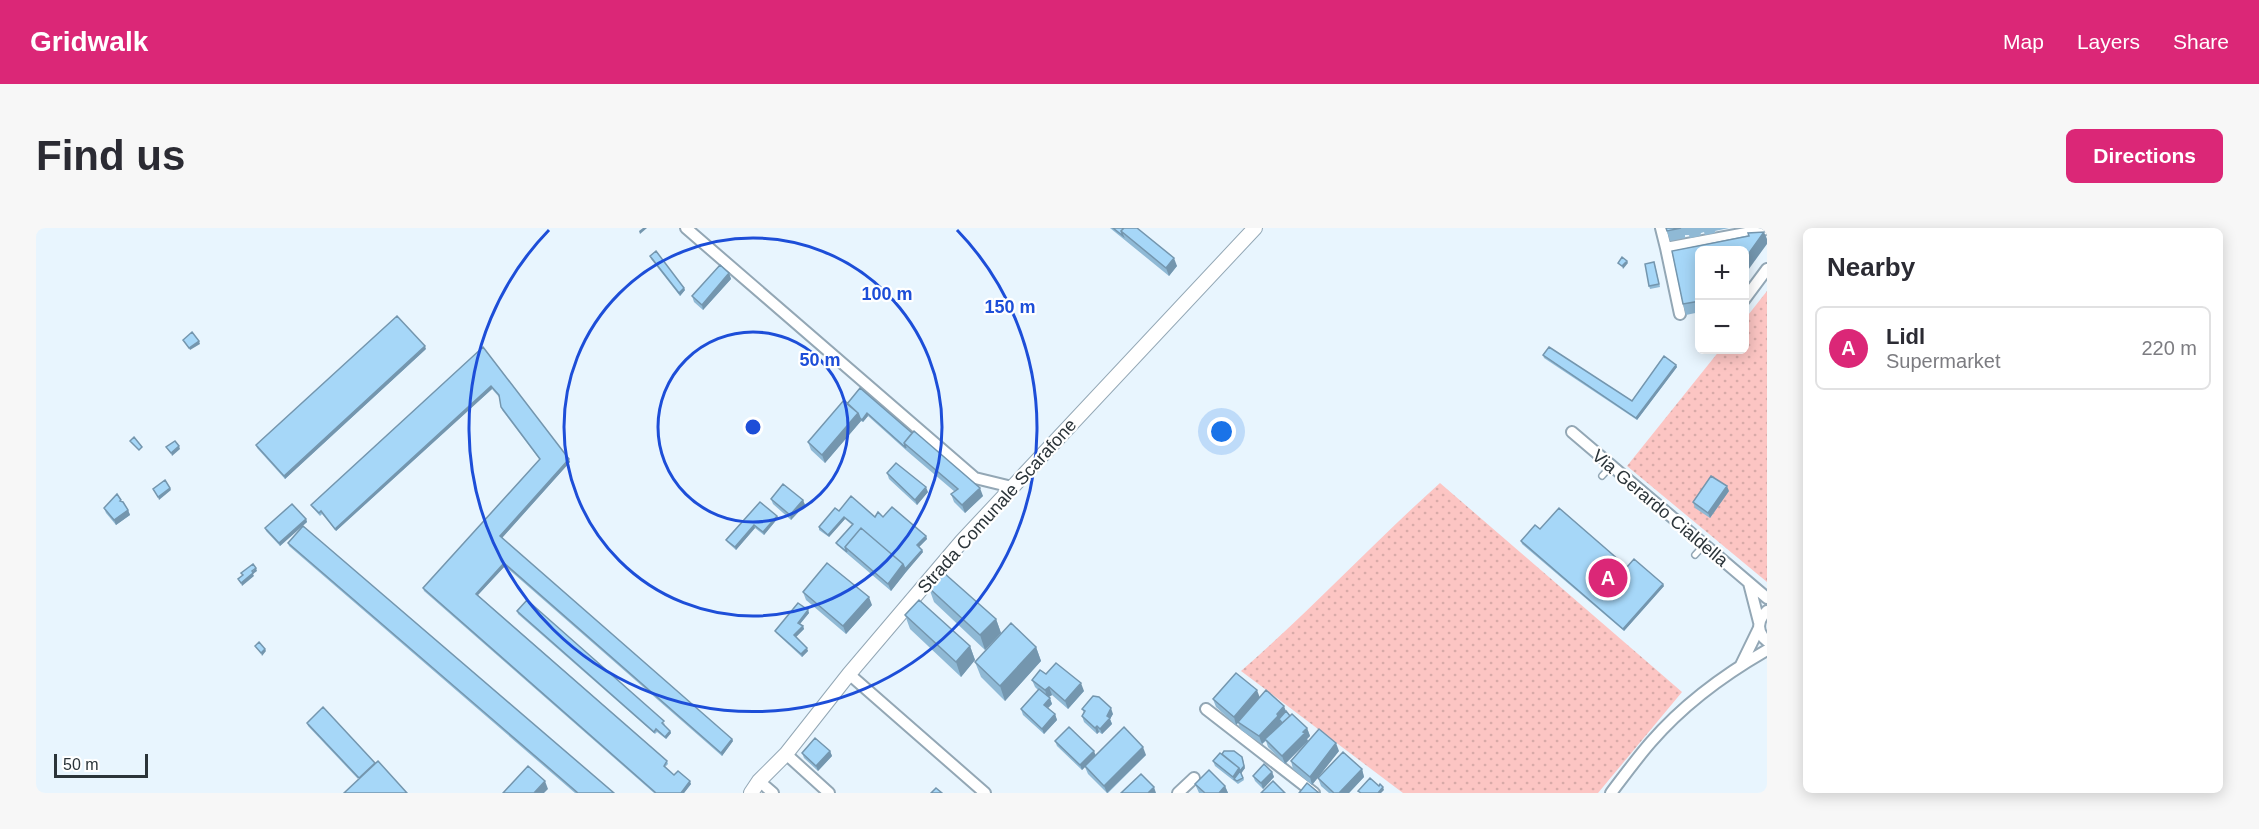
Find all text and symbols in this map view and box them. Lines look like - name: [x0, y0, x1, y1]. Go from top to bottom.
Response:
- text: Gridwalk: [30, 26, 148, 57]
- text: Map: [2003, 30, 2044, 53]
- text: Layers: [2077, 30, 2140, 53]
- text: Share: [2173, 30, 2229, 53]
- button: Directions: [2066, 129, 2223, 183]
- text: Find us: [36, 132, 185, 179]
- map controls: [1695, 246, 1749, 354]
- button: +: [1695, 246, 1749, 300]
- text: Nearby: [1827, 252, 1915, 282]
- text: 100 m: [861, 284, 913, 304]
- text: 150 m: [984, 297, 1036, 317]
- button: −: [1695, 300, 1749, 354]
- text: Lidl: [1886, 324, 1925, 349]
- text: A: [1841, 337, 1856, 359]
- text: 220 m: [2141, 337, 2197, 359]
- text: 50 m: [799, 350, 841, 370]
- text: Supermarket: [1886, 350, 2001, 372]
- street label: Strada Comunale Scarafone: [914, 415, 1080, 597]
- centre of rings: [743, 417, 763, 437]
- your location: [1207, 417, 1236, 446]
- street label: Via Gerardo Cialdella: [1588, 445, 1733, 571]
- pin: A: [1588, 556, 1628, 600]
- scale bar: [54, 751, 148, 778]
- text: 50 m: [63, 756, 99, 773]

